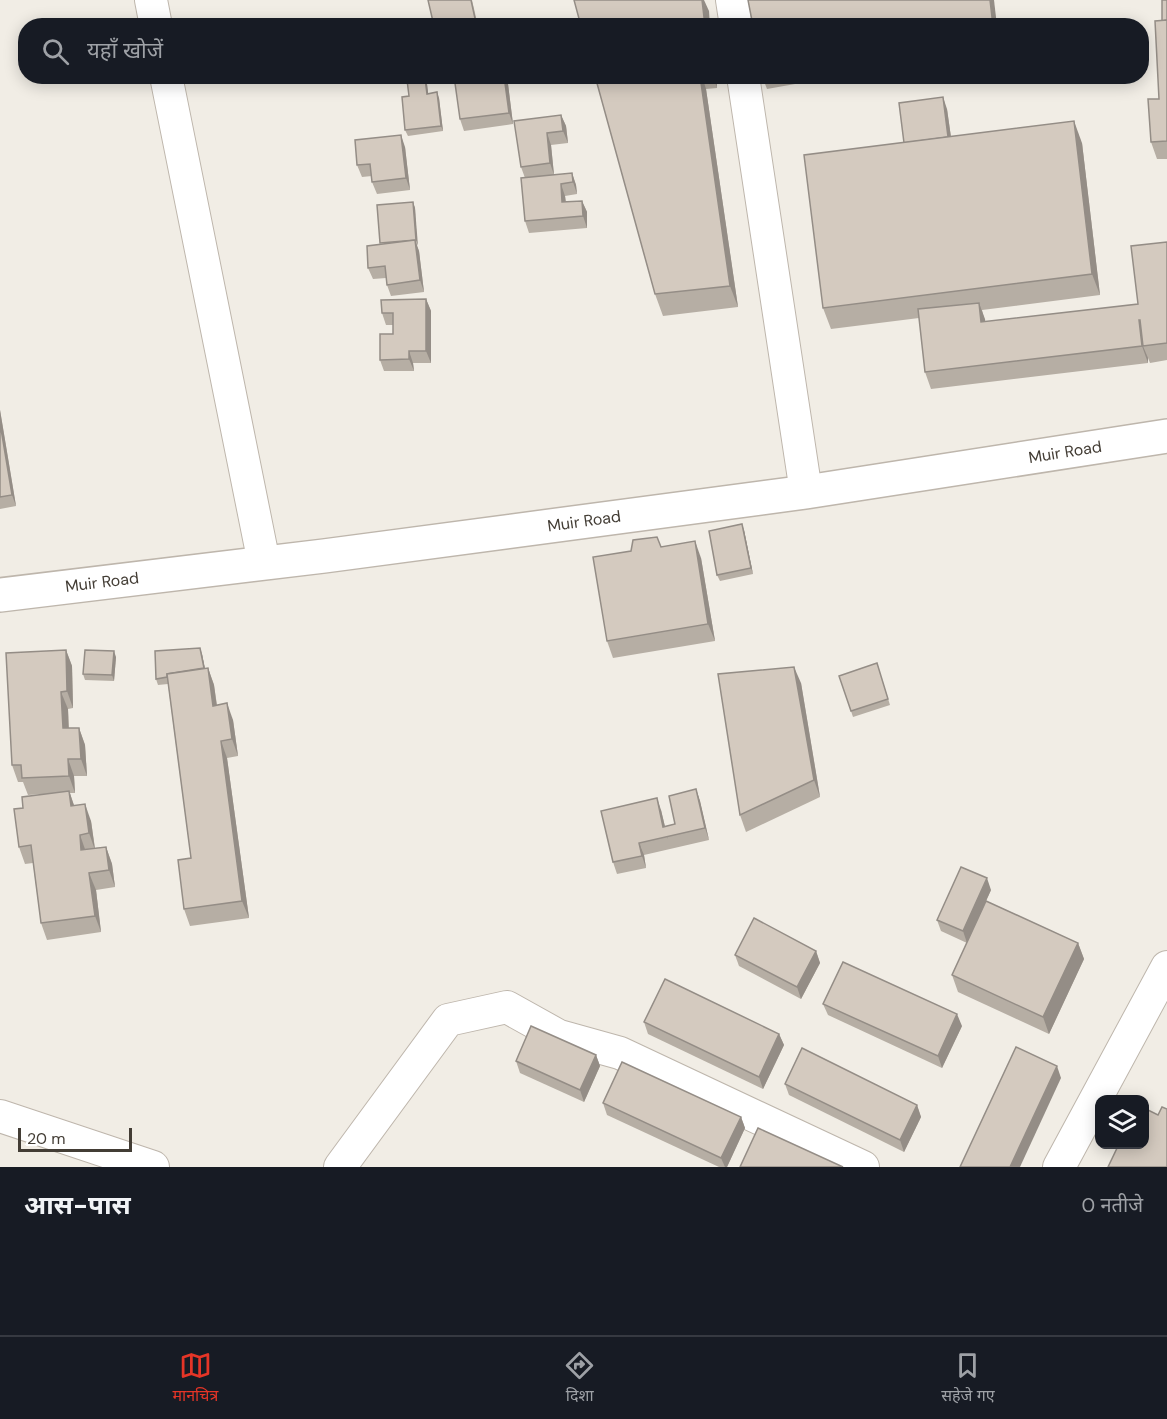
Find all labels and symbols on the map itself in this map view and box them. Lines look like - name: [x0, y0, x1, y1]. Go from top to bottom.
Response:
- street label: Muir Road: [1027, 436, 1103, 468]
- street label: Muir Road: [546, 505, 622, 537]
- street label: Muir Road: [64, 567, 140, 597]
- scale bar: [18, 1125, 132, 1152]

